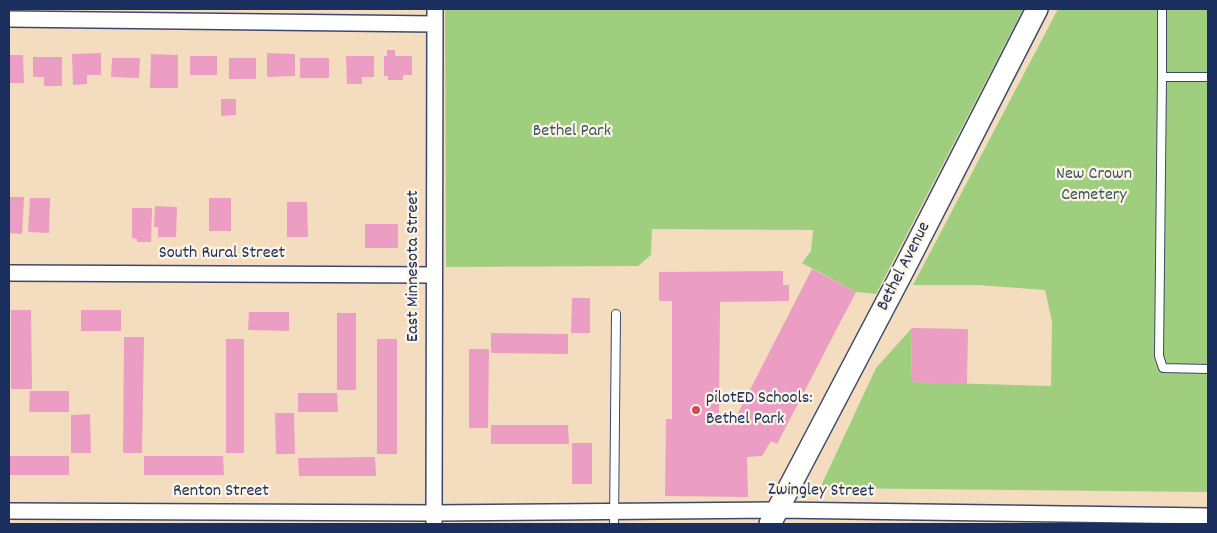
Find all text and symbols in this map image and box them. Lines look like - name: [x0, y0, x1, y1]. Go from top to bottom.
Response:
- park label: Bethel Park: [533, 122, 611, 144]
- park label: New Crown Cemetery: [1056, 165, 1132, 208]
- street label: East Minnesota Street: [404, 190, 426, 342]
- street label: Bethel Avenue: [873, 219, 937, 315]
- street label: South Rural Street: [159, 244, 285, 266]
- place label: pilotED Schools: Bethel Park: [706, 389, 812, 432]
- marker: pilotED Schools: Bethel Park: [690, 404, 702, 416]
- street label: Zwingley Street: [768, 480, 874, 504]
- street label: Renton Street: [173, 482, 269, 504]

